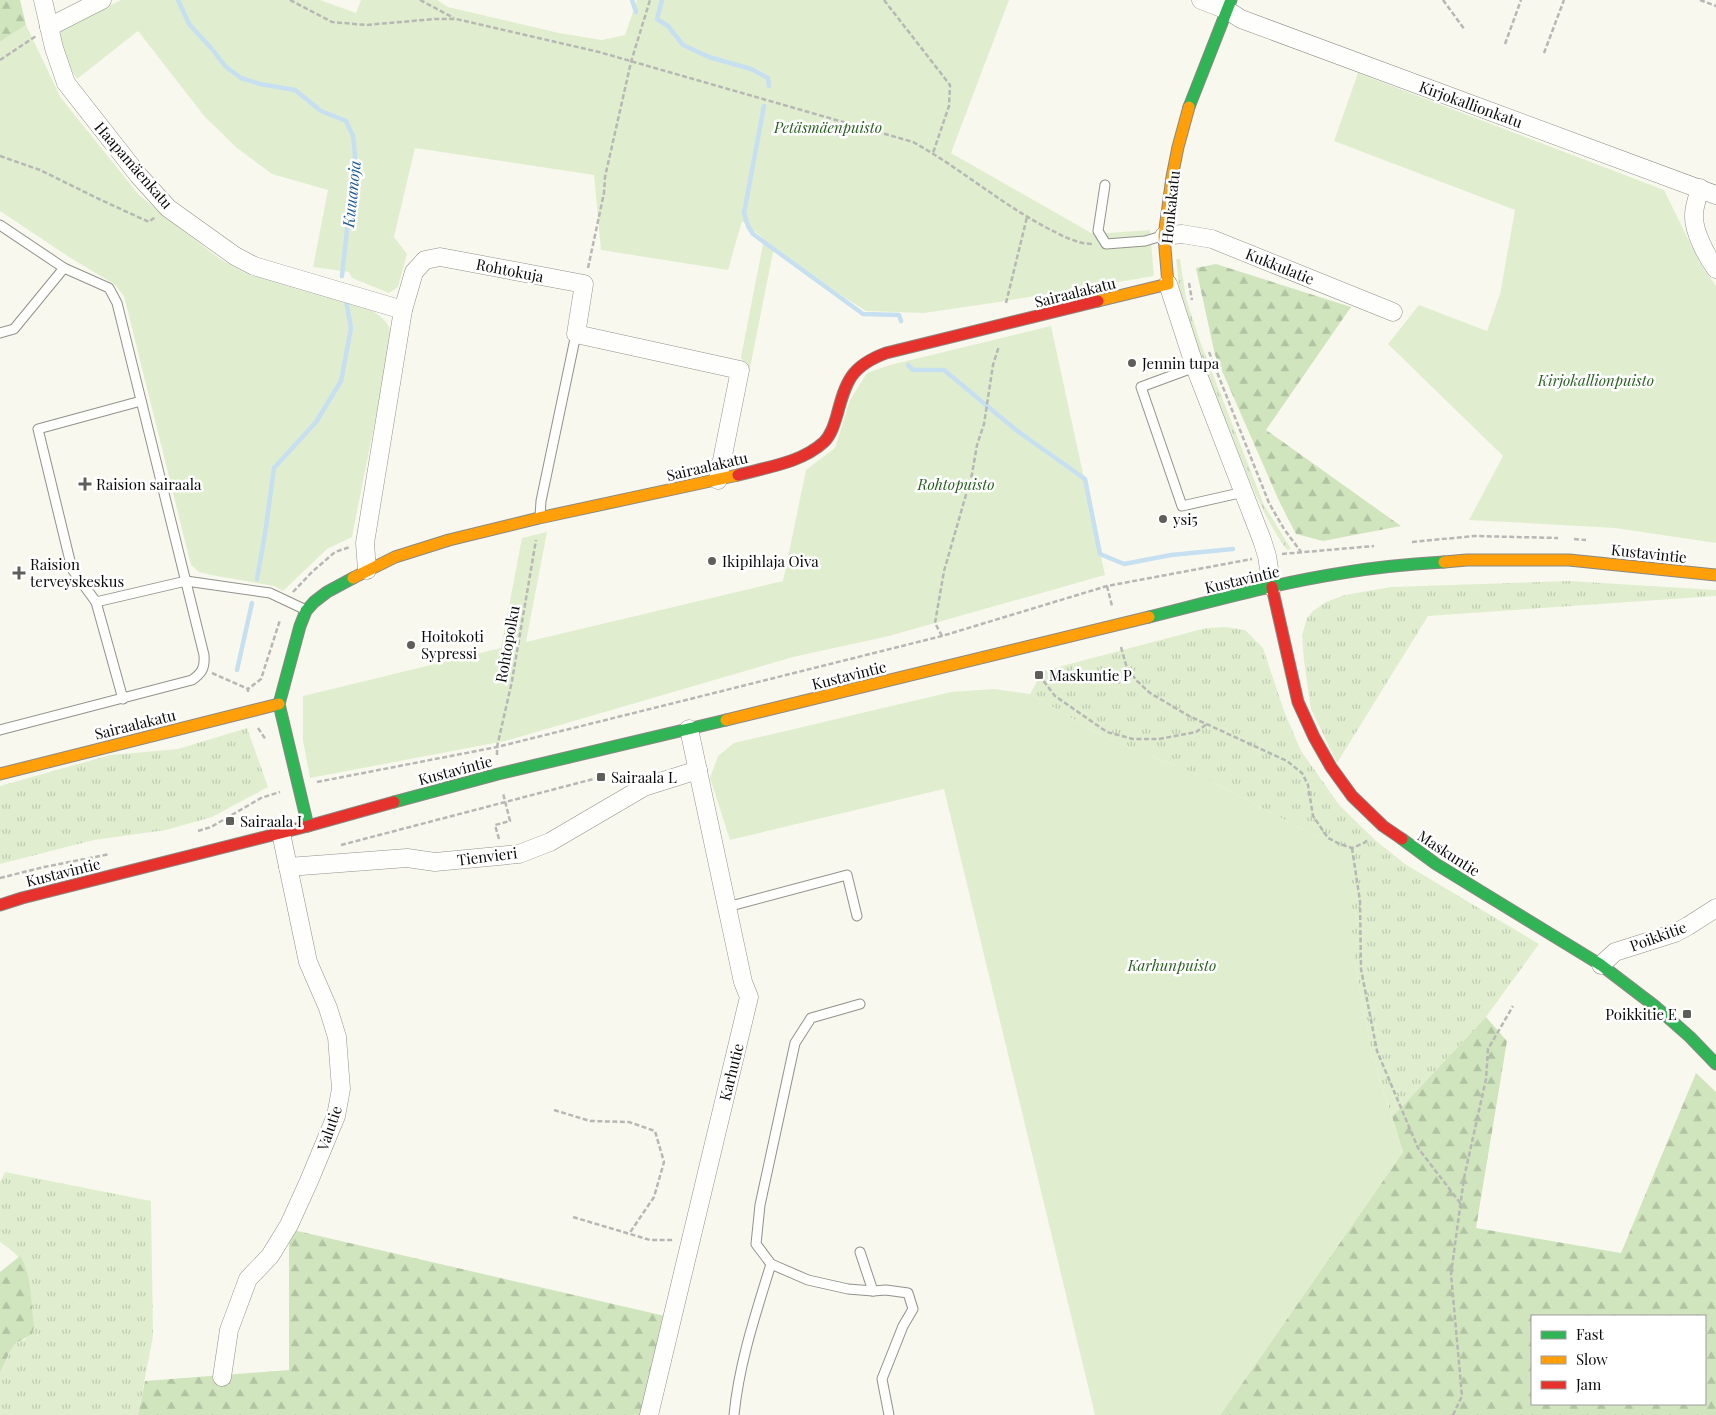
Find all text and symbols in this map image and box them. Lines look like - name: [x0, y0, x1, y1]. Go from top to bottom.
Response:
- street label: Kirjokallionkatu: [1417, 76, 1526, 132]
- street label: Haapamäenkatu: [91, 117, 178, 213]
- park label: Petäsmäenpuisto: [773, 117, 882, 137]
- water label: Kuuanoja: [337, 159, 365, 230]
- street label: Honkakatu: [1156, 169, 1184, 245]
- street label: Kukkulatie: [1243, 243, 1317, 289]
- street label: Rohtokuja: [475, 254, 546, 286]
- street label: Sairaalakatu: [1032, 272, 1118, 312]
- place label: Jennin tupa: [1141, 353, 1220, 373]
- marker: Jennin tupa: [1126, 357, 1138, 369]
- park label: Kirjokallionpuisto: [1537, 370, 1654, 390]
- street label: Sairaalakatu: [664, 447, 750, 485]
- place label: Raision sairaala: [96, 474, 202, 494]
- park label: Rohtopuisto: [916, 474, 995, 494]
- marker: Raision sairaala: [78, 477, 92, 491]
- place label: ysi5: [1172, 509, 1198, 529]
- marker: ysi5: [1157, 513, 1169, 525]
- street label: Kustavintie: [1610, 539, 1688, 567]
- place label: Ikipihlaja Oiva: [722, 551, 819, 571]
- place label: Raision terveyskeskus: [30, 554, 124, 591]
- marker: Ikipihlaja Oiva: [706, 555, 718, 567]
- street label: Kustavintie: [1203, 561, 1281, 597]
- marker: Raision terveyskeskus: [12, 566, 26, 580]
- street label: Rohtopolku: [490, 603, 524, 684]
- place label: Hoitokoti Sypressi: [421, 626, 484, 663]
- marker: Hoitokoti Sypressi: [405, 639, 417, 651]
- street label: Kustavintie: [810, 656, 888, 694]
- place label: Maskuntie P: [1049, 665, 1132, 685]
- marker: Maskuntie P: [1033, 669, 1045, 681]
- street label: Sairaalakatu: [92, 704, 178, 744]
- street label: Kustavintie: [416, 751, 494, 789]
- place label: Sairaala L: [611, 767, 677, 787]
- marker: Sairaala L: [595, 771, 607, 783]
- place label: Sairaala I: [240, 811, 302, 831]
- marker: Sairaala I: [224, 815, 236, 827]
- street label: Maskuntie: [1414, 825, 1484, 881]
- street label: Tienvieri: [456, 842, 519, 870]
- street label: Kustavintie: [24, 853, 102, 891]
- street label: Poikkitie: [1627, 917, 1689, 955]
- park label: Karhunpuisto: [1127, 955, 1216, 975]
- place label: Poikkitie E: [1605, 1004, 1677, 1024]
- marker: Poikkitie E: [1681, 1008, 1693, 1020]
- street label: Karhutie: [714, 1041, 748, 1103]
- street label: Valutie: [312, 1103, 346, 1154]
- legend: [1531, 1315, 1706, 1405]
- text: Fast: [1576, 1324, 1605, 1344]
- text: Slow: [1576, 1349, 1608, 1369]
- text: Jam: [1575, 1374, 1602, 1394]

